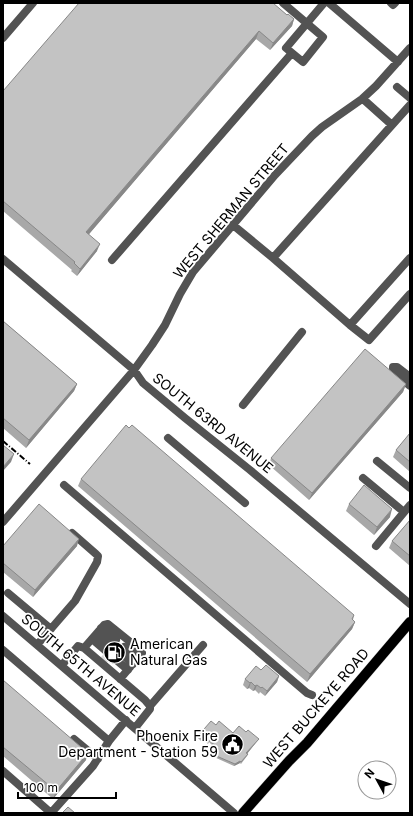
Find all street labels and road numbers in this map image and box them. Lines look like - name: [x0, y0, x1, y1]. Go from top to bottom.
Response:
- street label: WEST SHERMAN STREET: [169, 140, 292, 282]
- street label: SOUTH 63RD AVENUE: [150, 369, 277, 476]
- street label: SOUTH 65TH AVENUE: [18, 610, 144, 719]
- street label: WEST BUCKEYE ROAD: [259, 644, 372, 771]

